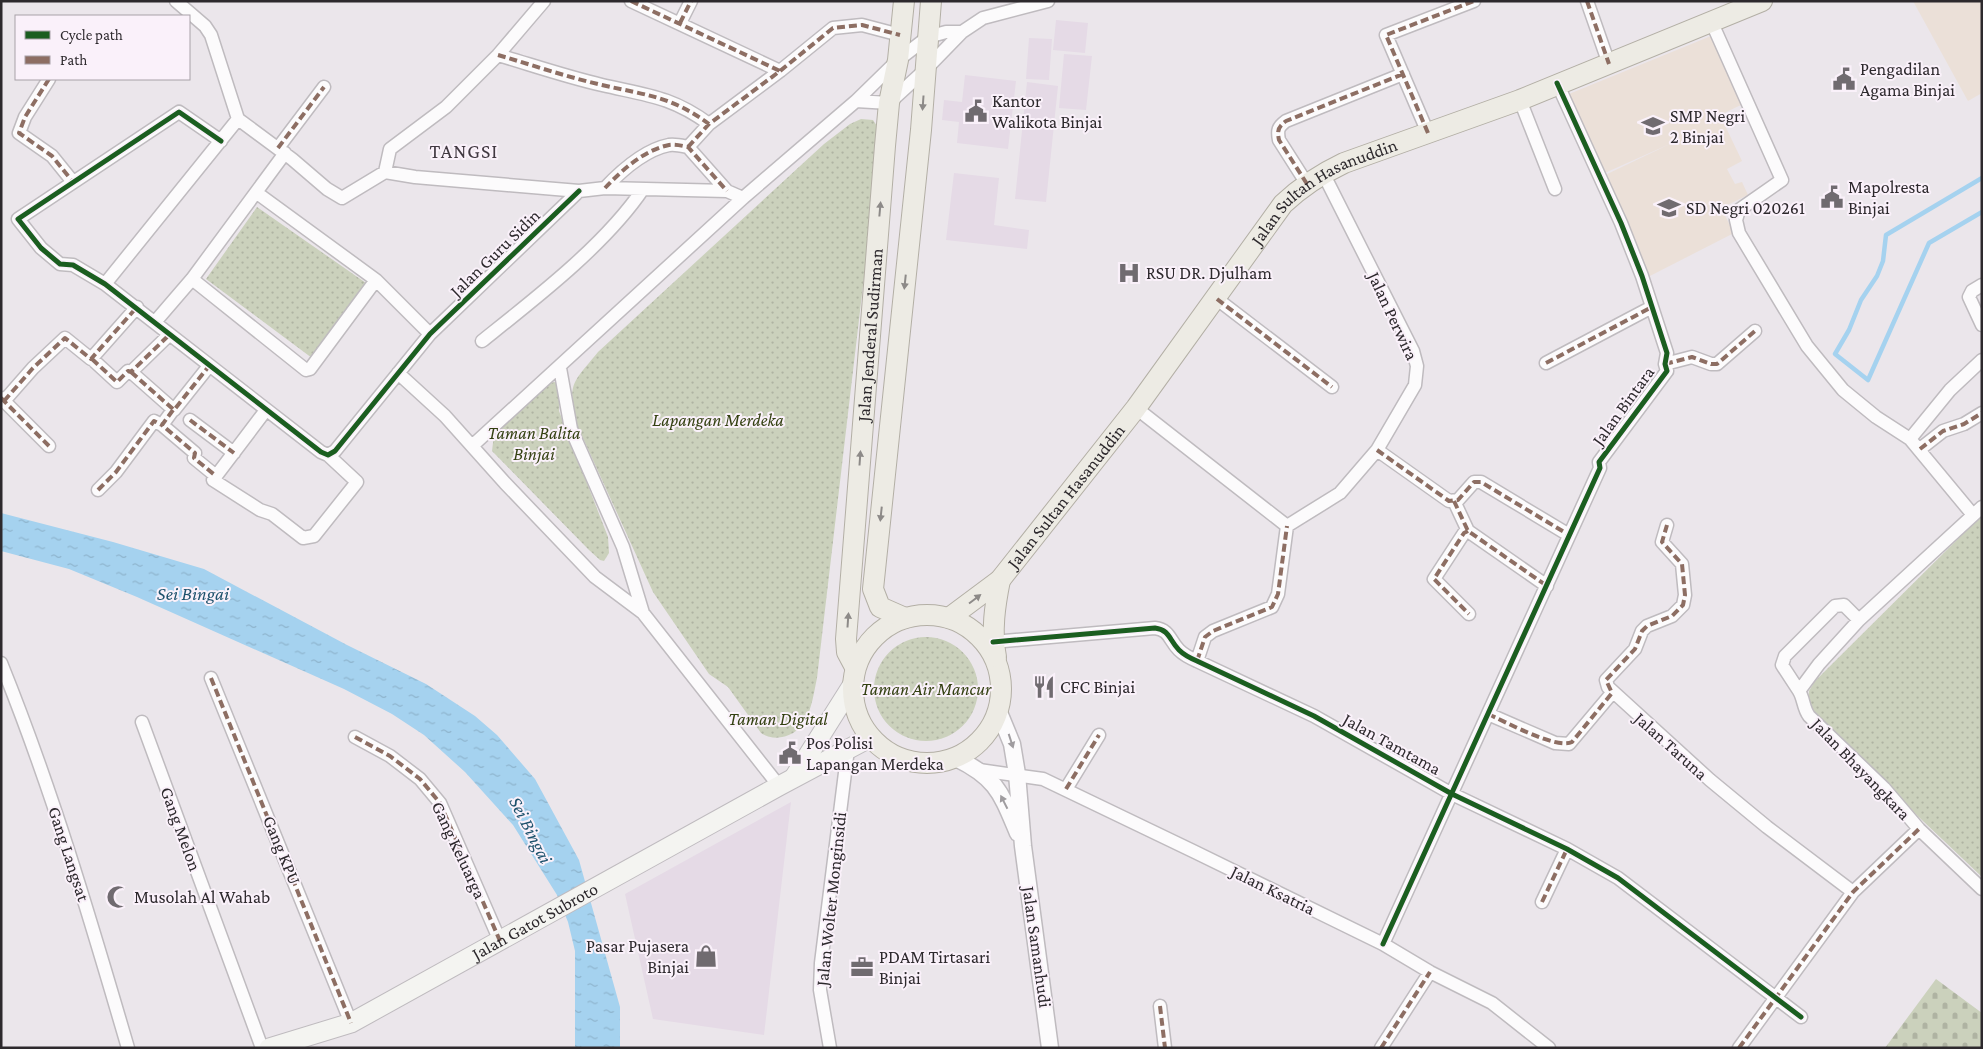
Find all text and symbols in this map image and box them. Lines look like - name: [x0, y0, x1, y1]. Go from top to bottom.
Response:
- legend: [15, 15, 190, 80]
- text: Cycle path: [60, 27, 123, 44]
- text: Path: [60, 52, 87, 68]
- place label: Pengadilan Agama Binjai: [1860, 59, 1955, 101]
- public building icon: Pengadilan Agama Binjai: [1831, 66, 1857, 92]
- place label: Kantor Walikota Binjai: [992, 91, 1102, 133]
- one-way arrow: [918, 96, 926, 112]
- public building icon: Kantor Walikota Binjai: [963, 98, 989, 124]
- place label: SMP Negri 2 Binjai: [1670, 106, 1746, 148]
- school or university icon: SMP Negri 2 Binjai: [1640, 113, 1666, 139]
- street label: Jalan Sultan Hasanuddin: [1245, 135, 1400, 251]
- district label: TANGSI: [430, 140, 498, 162]
- place label: Mapolresta Binjai: [1848, 177, 1930, 219]
- public building icon: Mapolresta Binjai: [1819, 184, 1845, 210]
- school or university icon: SD Negri 020261: [1656, 195, 1682, 221]
- place label: SD Negri 020261: [1686, 198, 1805, 218]
- one-way arrow: [876, 201, 884, 217]
- street label: Jalan Guru Sidin: [445, 205, 544, 302]
- street label: Jalan Jenderal Sudirman: [853, 247, 887, 424]
- hospital icon: RSU DR. Djulham: [1116, 260, 1142, 286]
- place label: RSU DR. Djulham: [1146, 263, 1272, 284]
- street label: Jalan Perwira: [1363, 267, 1422, 363]
- one-way arrow: [901, 275, 909, 291]
- street label: Jalan Bintara: [1587, 363, 1658, 451]
- park label: Lapangan Merdeka: [652, 410, 784, 430]
- street label: Jalan Sultan Hasanuddin: [1002, 420, 1129, 574]
- park label: Taman Balita Binjai: [488, 423, 581, 465]
- one-way arrow: [856, 450, 864, 466]
- one-way arrow: [877, 506, 885, 522]
- water label: Sei Bingai: [157, 583, 230, 604]
- one-way arrow: [968, 594, 982, 604]
- one-way arrow: [844, 612, 852, 628]
- restaurant icon: CFC Binjai: [1031, 674, 1057, 700]
- place label: CFC Binjai: [1060, 677, 1135, 698]
- park label: Taman Air Mancur: [861, 679, 992, 699]
- street label: Jalan Taruna: [1629, 707, 1712, 784]
- street label: Jalan Tamtama: [1338, 708, 1444, 779]
- park label: Taman Digital: [728, 709, 828, 729]
- street label: Jalan Bhayangkara: [1806, 713, 1915, 824]
- place label: Pos Polisi Lapangan Merdeka: [806, 733, 944, 774]
- one-way arrow: [1007, 734, 1015, 749]
- public building icon: Pos Polisi Lapangan Merdeka: [777, 740, 803, 766]
- street label: Gang Melon: [157, 784, 205, 874]
- water label: Sei Bingai: [505, 793, 557, 868]
- one-way arrow: [1000, 795, 1008, 809]
- street label: Gang Keluarga: [428, 798, 490, 902]
- street label: Gang Langsat: [44, 804, 94, 905]
- street label: Jalan Wolter Monginsidi: [812, 811, 850, 989]
- street label: Gang KPU: [259, 813, 305, 887]
- street label: Jalan Ksatria: [1226, 860, 1318, 919]
- street label: Jalan Gatot Subroto: [467, 878, 601, 965]
- street label: Jalan Samanhudi: [1018, 883, 1055, 1009]
- mosque icon: Musolah Al Wahab: [105, 884, 131, 910]
- place label: Musolah Al Wahab: [134, 887, 270, 907]
- place label: Pasar Pujasera Binjai: [586, 936, 689, 978]
- shop icon: Pasar Pujasera Binjai: [693, 943, 719, 969]
- place label: PDAM Tirtasari Binjai: [879, 947, 990, 989]
- office icon: PDAM Tirtasari Binjai: [849, 954, 875, 980]

